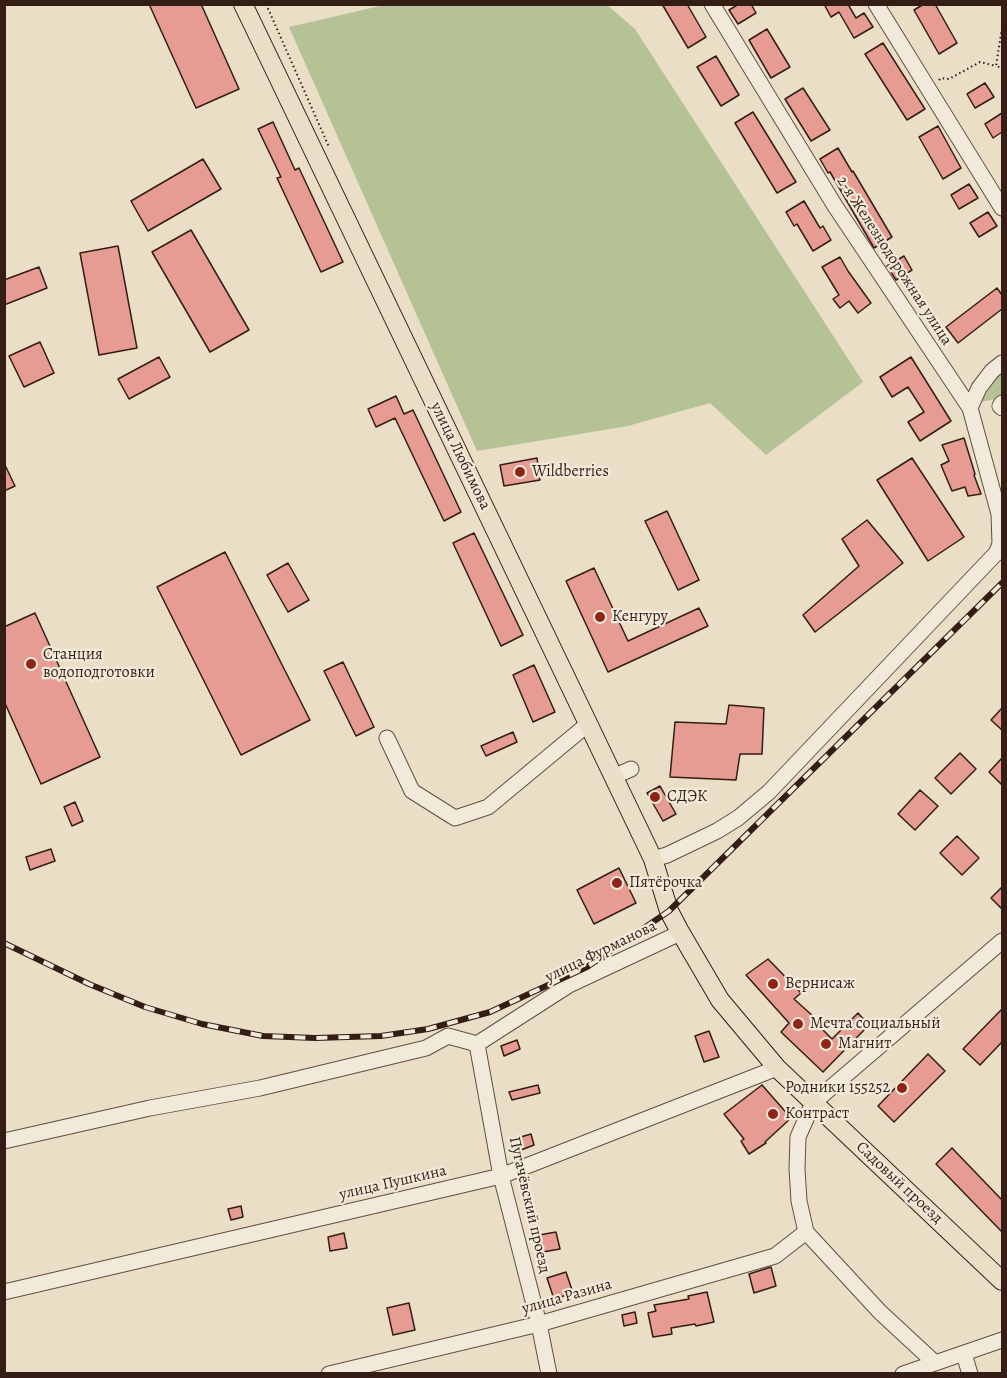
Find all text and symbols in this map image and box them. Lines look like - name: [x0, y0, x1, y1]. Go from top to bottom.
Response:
- street label: 2-я Железнодорожная улица: [832, 173, 956, 349]
- street label: улица Любимова: [426, 399, 494, 513]
- place label: Wildberries: [532, 462, 609, 482]
- marker: Wildberries: [513, 465, 527, 479]
- place label: Кенгуру: [612, 607, 668, 627]
- marker: Кенгуру: [593, 610, 607, 624]
- place label: Станция водоподготовки: [43, 645, 155, 683]
- marker: Станция водоподготовки: [24, 657, 38, 671]
- place label: СДЭК: [667, 787, 707, 807]
- marker: СДЭК: [648, 790, 662, 804]
- place label: Пятёрочка: [629, 873, 702, 893]
- marker: Пятёрочка: [610, 876, 624, 890]
- street label: улица Фурманова: [542, 917, 660, 987]
- place label: Вернисаж: [785, 974, 855, 994]
- marker: Вернисаж: [766, 977, 780, 991]
- place label: Мечта социальный: [810, 1014, 941, 1034]
- marker: Мечта социальный: [791, 1017, 805, 1031]
- place label: Магнит: [838, 1034, 891, 1054]
- marker: Магнит: [819, 1037, 833, 1051]
- place label: Родники 155252: [785, 1078, 890, 1098]
- marker: Родники 155252: [895, 1081, 909, 1095]
- place label: Контраст: [785, 1104, 849, 1124]
- marker: Контраст: [766, 1107, 780, 1121]
- street label: Пугачёвский проезд: [504, 1135, 554, 1275]
- street label: Садовый проезд: [852, 1138, 946, 1228]
- street label: улица Пушкина: [337, 1161, 449, 1205]
- street label: улица Разина: [520, 1275, 614, 1319]

